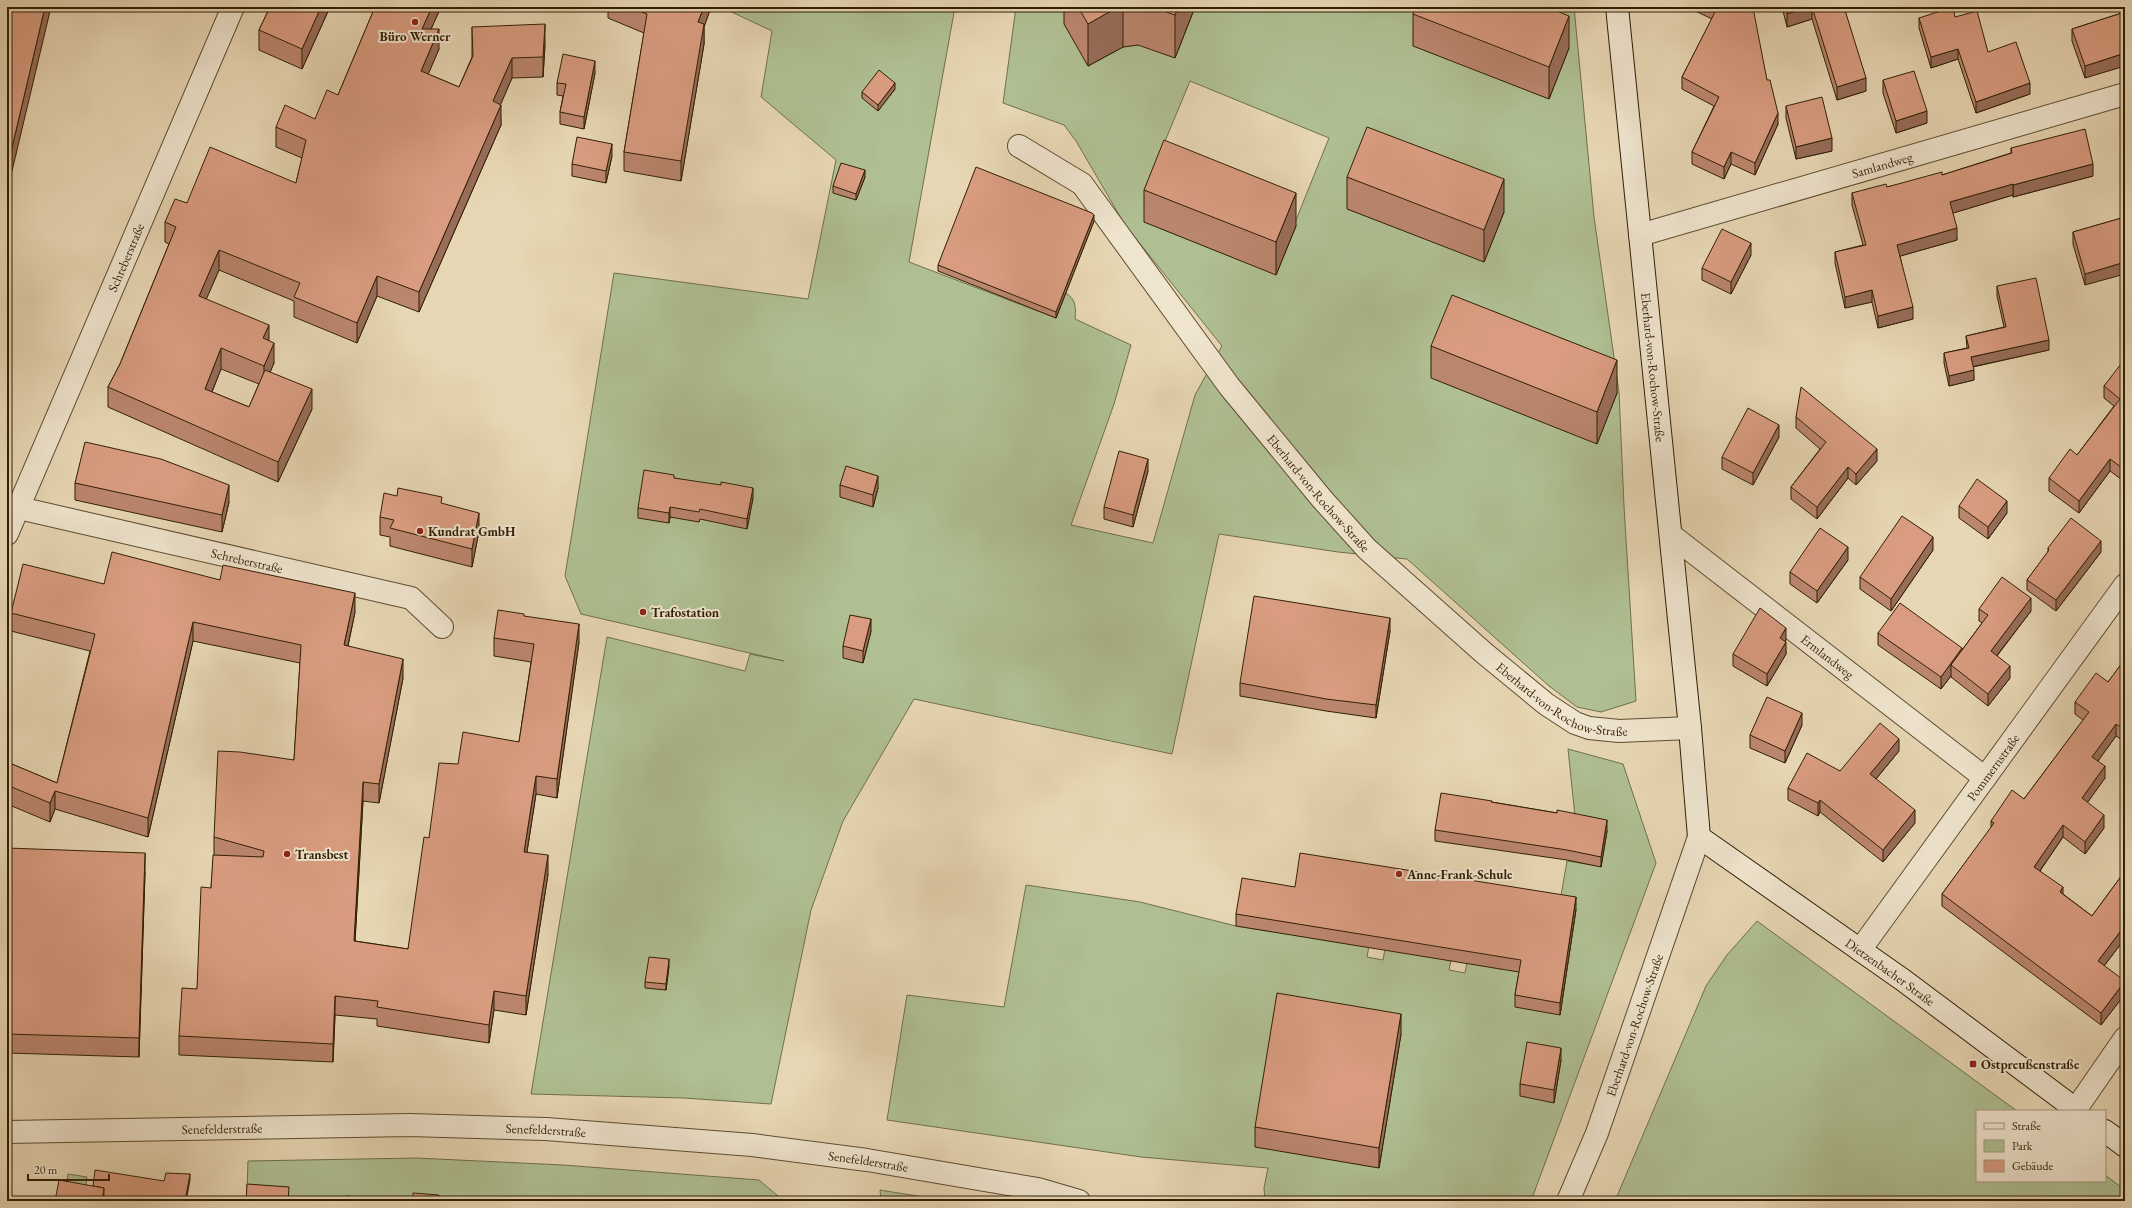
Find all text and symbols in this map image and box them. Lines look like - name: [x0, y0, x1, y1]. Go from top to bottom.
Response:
- marker: Büro Werner: [410, 17, 420, 27]
- place label: Büro Werner: [380, 28, 451, 45]
- street label: Samlandweg: [1850, 148, 1915, 182]
- street label: Schreberstraße: [103, 220, 148, 294]
- street label: Eberhard-von-Rochow-Straße: [1637, 292, 1669, 443]
- street label: Eberhard-von-Rochow-Straße: [1264, 431, 1374, 555]
- place label: Kundrat GmbH: [428, 523, 516, 540]
- marker: Kundrat GmbH: [415, 526, 425, 536]
- street label: Schreberstraße: [210, 544, 285, 577]
- place label: Trafostation: [651, 604, 720, 621]
- marker: Trafostation: [638, 607, 648, 617]
- street label: Ermlandweg: [1798, 630, 1858, 682]
- street label: Eberhard-von-Rochow-Straße: [1493, 658, 1628, 740]
- street label: Pommernstraße: [1963, 730, 2023, 804]
- place label: Transbest: [295, 846, 349, 863]
- marker: Transbest: [282, 849, 292, 859]
- place label: Anne-Frank-Schule: [1406, 866, 1513, 883]
- marker: Anne-Frank-Schule: [1394, 869, 1404, 879]
- street label: Dietzenbacher Straße: [1842, 934, 1938, 1009]
- street label: Eberhard-von-Rochow-Straße: [1602, 952, 1667, 1099]
- place label: Ostpreußenstraße: [1981, 1056, 2080, 1073]
- marker: Ostpreußenstraße: [1968, 1059, 1978, 1069]
- legend: [1976, 1110, 2106, 1182]
- text: Straße: [2012, 1118, 2041, 1134]
- street label: Senefelderstraße: [182, 1119, 262, 1137]
- street label: Senefelderstraße: [505, 1119, 587, 1141]
- text: Park: [2012, 1138, 2033, 1154]
- street label: Senefelderstraße: [827, 1147, 909, 1175]
- scale bar: [28, 1156, 109, 1182]
- text: Gebäude: [2012, 1158, 2054, 1174]
- text: 20 m: [34, 1162, 58, 1178]

